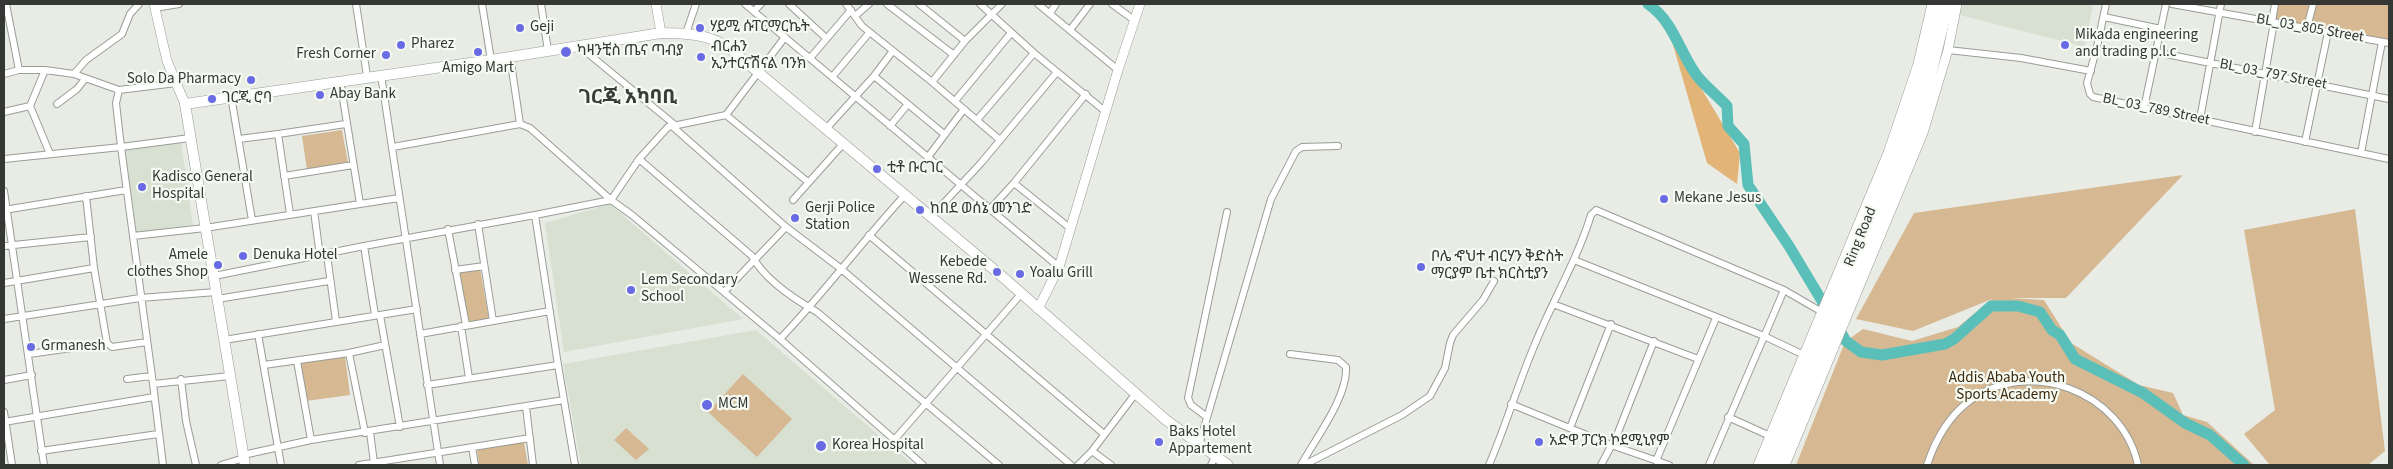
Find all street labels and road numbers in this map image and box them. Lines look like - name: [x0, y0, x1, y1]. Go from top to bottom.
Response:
- street label: BL_03_805 Street: [2255, 11, 2365, 47]
- street label: BL_03_797 Street: [2218, 56, 2328, 94]
- street label: BL_03_789 Street: [2101, 90, 2211, 130]
- street label: Ring Road: [1841, 204, 1881, 270]

